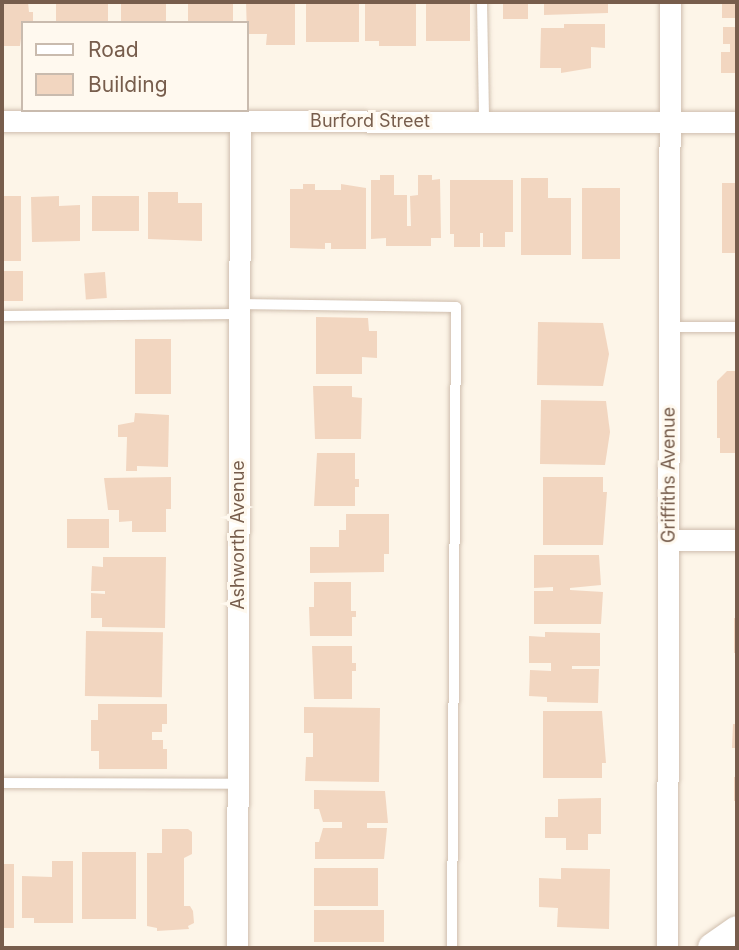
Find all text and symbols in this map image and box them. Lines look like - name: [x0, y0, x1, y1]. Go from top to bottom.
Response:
- legend: [21, 21, 248, 112]
- text: Road: [88, 37, 139, 62]
- text: Building: [88, 72, 168, 97]
- street label: Burford Street: [310, 110, 430, 132]
- street label: Griffiths Avenue: [658, 407, 680, 543]
- street label: Ashworth Avenue: [227, 460, 249, 610]

